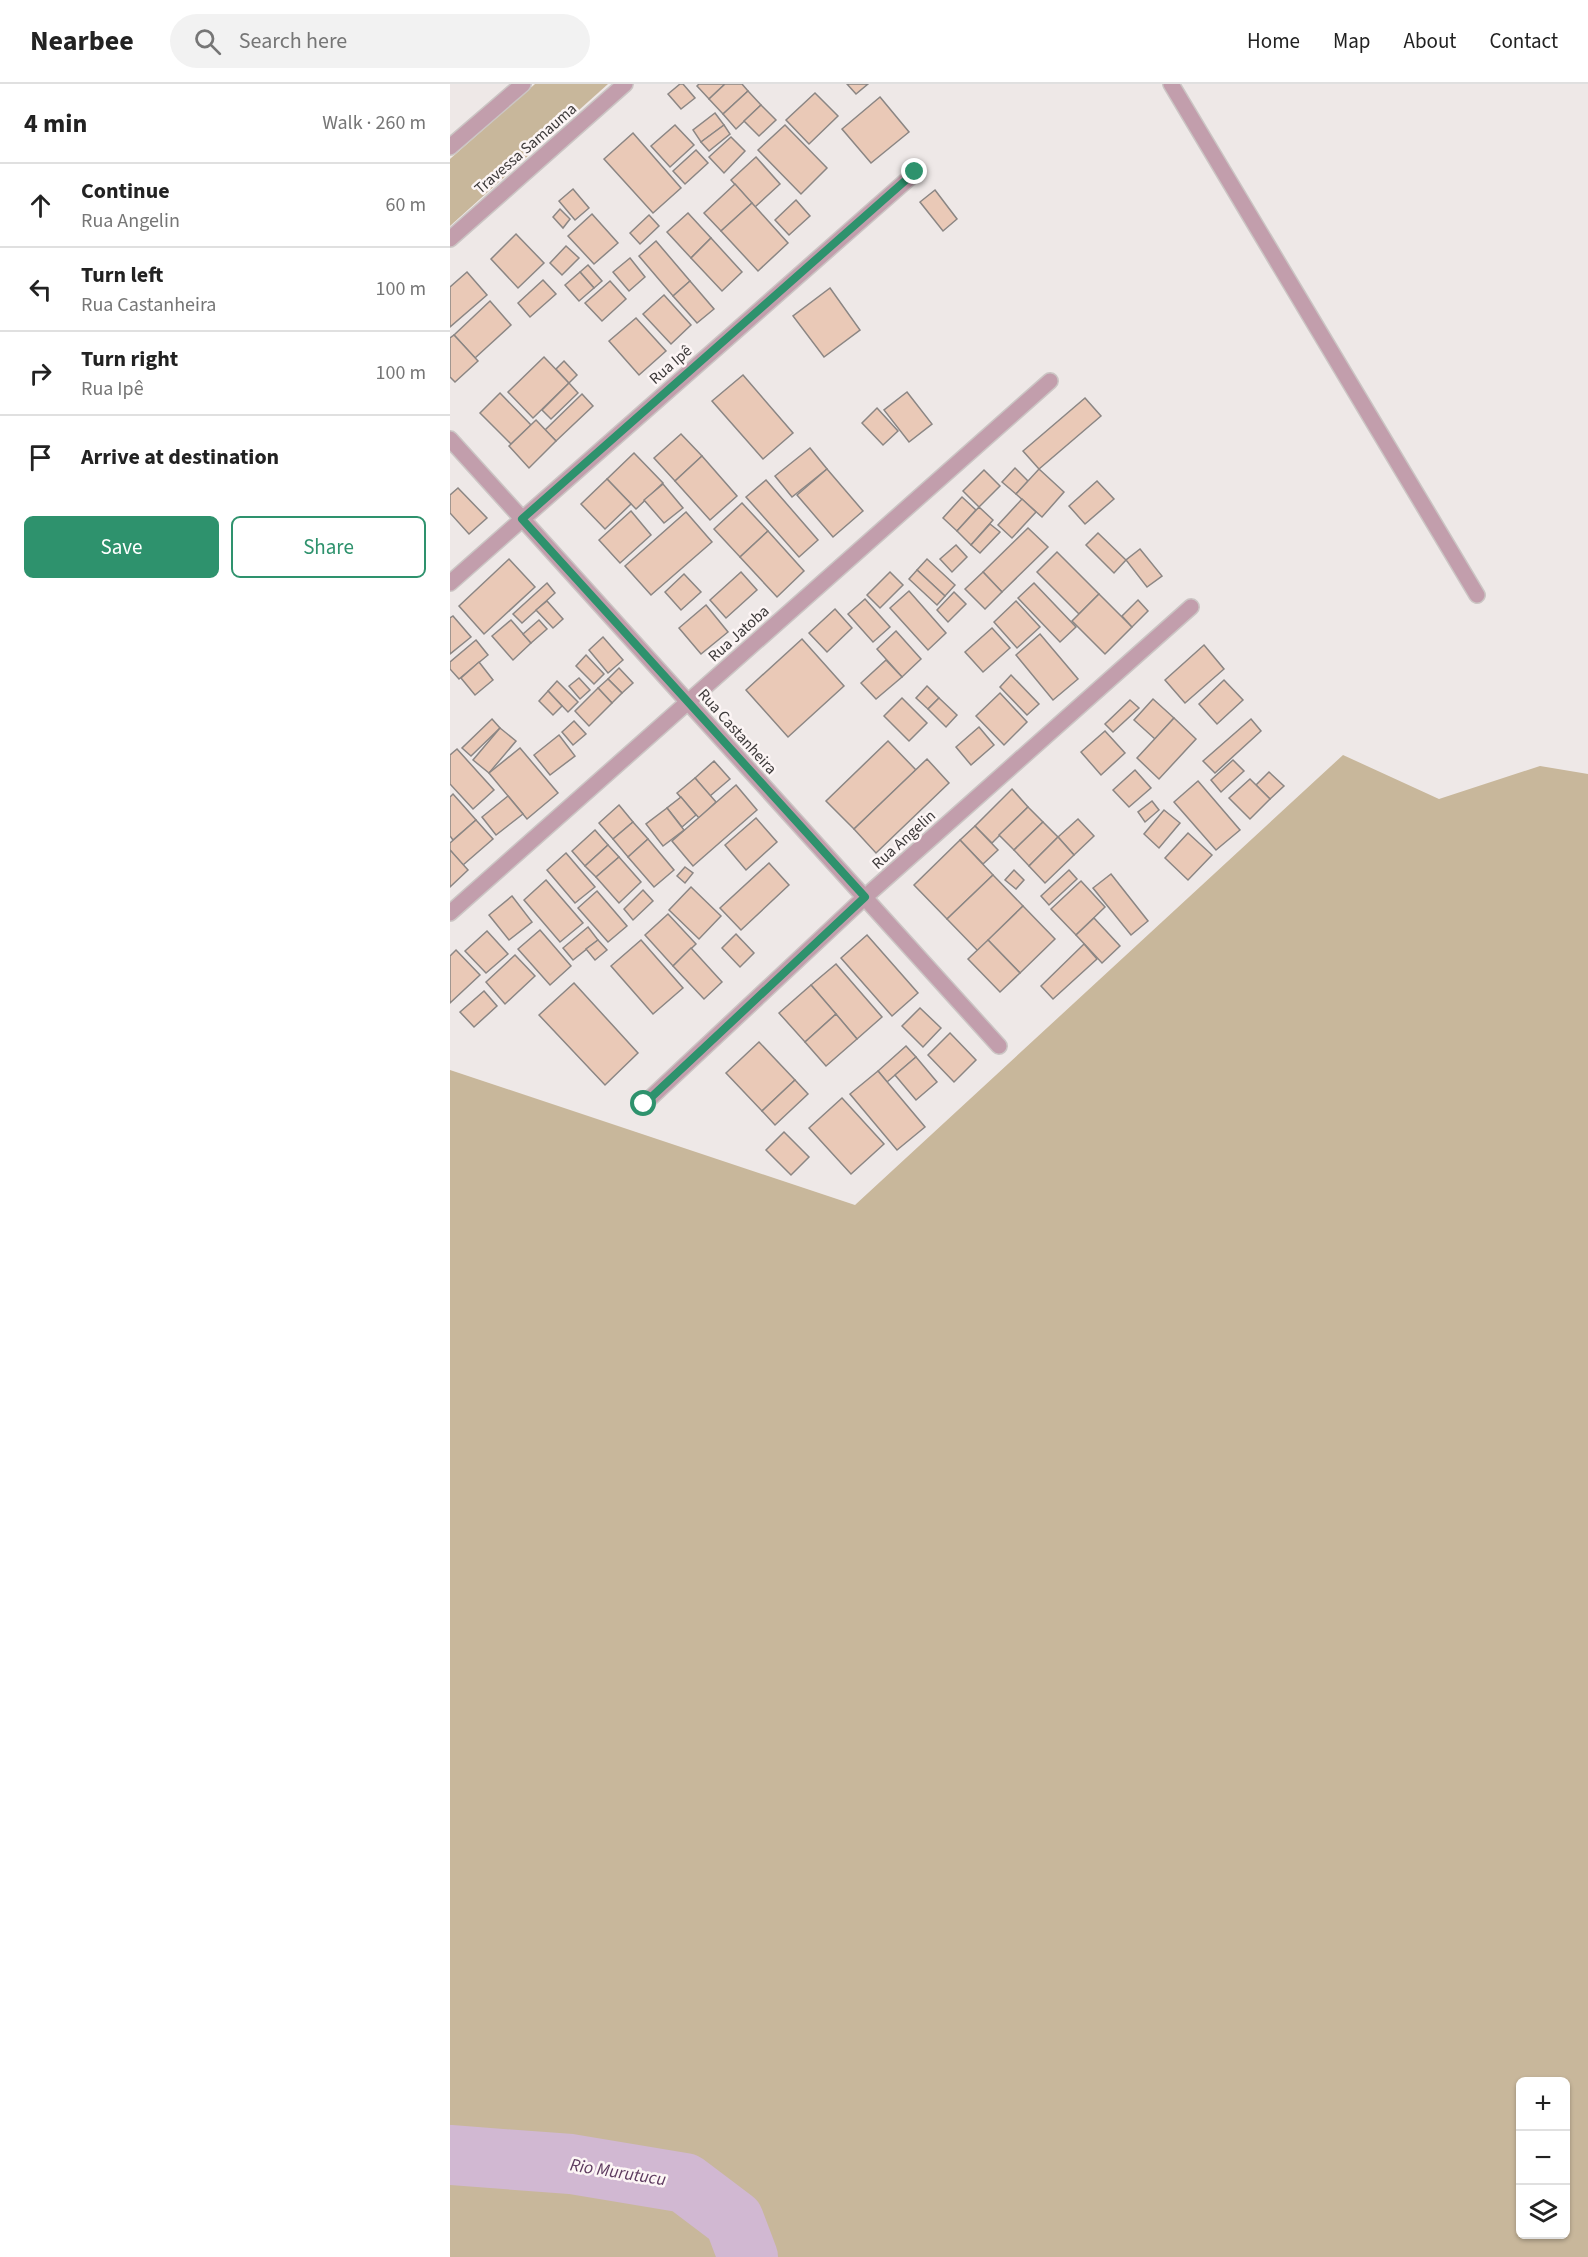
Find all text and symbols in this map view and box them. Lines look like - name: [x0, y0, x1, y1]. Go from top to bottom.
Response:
- search box: [170, 14, 590, 68]
- text: Nearbee: [30, 21, 134, 61]
- icon: search: [191, 25, 224, 58]
- text: Search here: [239, 25, 347, 57]
- text: Home: [1247, 26, 1300, 56]
- text: Map: [1333, 26, 1371, 56]
- text: About: [1404, 26, 1456, 56]
- text: Contact: [1489, 26, 1558, 56]
- street label: Travessa Samauma: [470, 98, 582, 199]
- text: 4 min: [24, 105, 87, 142]
- text: Walk · 260 m: [322, 109, 426, 137]
- route end: [901, 158, 927, 184]
- text: Continue: [81, 175, 170, 207]
- icon: ahead: [24, 189, 57, 222]
- text: 60 m: [386, 191, 426, 219]
- text: Rua Angelin: [81, 207, 180, 235]
- text: Turn left: [81, 259, 163, 291]
- icon: left: [24, 273, 57, 306]
- text: 100 m: [376, 275, 426, 303]
- text: Rua Castanheira: [81, 291, 216, 319]
- street label: Rua Ipê: [645, 340, 697, 389]
- text: Turn right: [81, 343, 178, 375]
- icon: right: [24, 357, 57, 390]
- text: 100 m: [376, 359, 426, 387]
- text: Rua Ipê: [81, 375, 144, 403]
- icon: arrive: [24, 441, 57, 474]
- text: Arrive at destination: [81, 441, 279, 473]
- button: Save: [24, 516, 219, 578]
- button: Share: [231, 516, 426, 578]
- street label: Rua Jatoba: [703, 600, 774, 667]
- street label: Rua Castanheira: [693, 684, 782, 779]
- street label: Rua Angelin: [867, 805, 940, 874]
- route start: [630, 1090, 656, 1116]
- map controls: [1516, 2077, 1570, 2239]
- button: +: [1516, 2077, 1570, 2131]
- button: −: [1516, 2131, 1570, 2185]
- water label: Rio Murutucu: [568, 2153, 668, 2192]
- button: layers: [1516, 2185, 1570, 2239]

